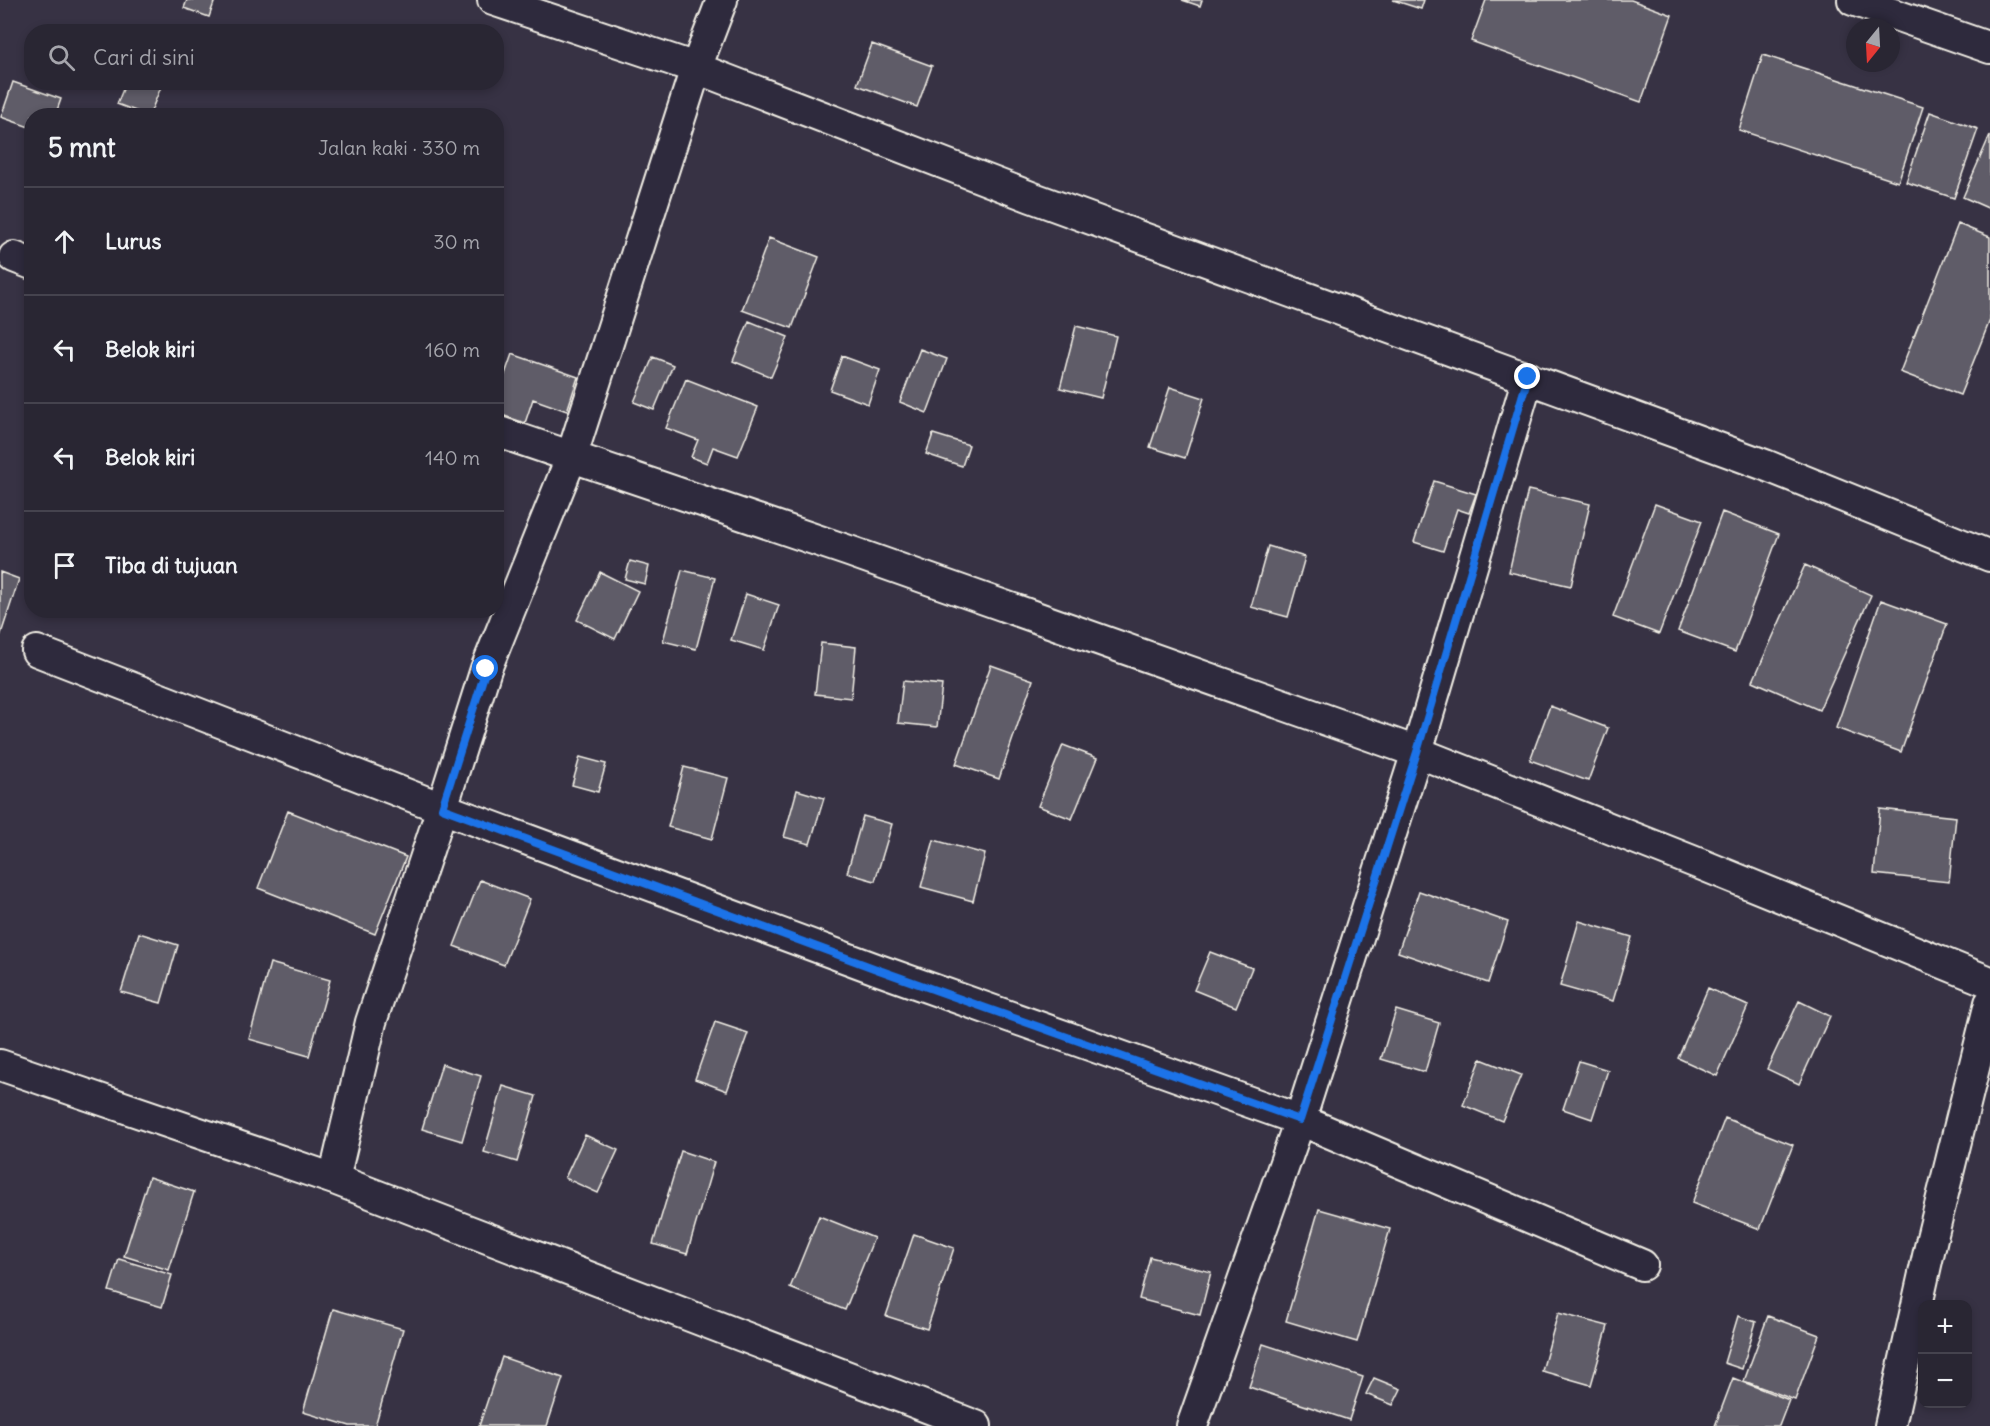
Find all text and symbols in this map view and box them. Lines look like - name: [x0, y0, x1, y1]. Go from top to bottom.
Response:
- north arrow: [1846, 18, 1900, 72]
- search box: [24, 24, 504, 90]
- icon: search: [45, 41, 78, 74]
- text: Cari di sini: [93, 43, 195, 71]
- text: 5 mnt: [48, 131, 116, 164]
- text: Jalan kaki · 330 m: [318, 135, 480, 160]
- icon: ahead: [48, 225, 81, 258]
- text: Lurus: [105, 227, 161, 255]
- text: 30 m: [433, 229, 480, 254]
- icon: left: [48, 333, 81, 366]
- text: Belok kiri: [105, 335, 195, 363]
- text: 160 m: [425, 337, 480, 362]
- route end: [1514, 363, 1540, 389]
- icon: left: [48, 441, 81, 474]
- text: Belok kiri: [105, 443, 195, 471]
- text: 140 m: [425, 445, 480, 470]
- icon: arrive: [48, 549, 81, 582]
- text: Tiba di tujuan: [105, 551, 238, 579]
- route start: [472, 655, 498, 681]
- map controls: [1918, 1300, 1972, 1408]
- button: +: [1918, 1300, 1972, 1354]
- button: −: [1918, 1354, 1972, 1408]

